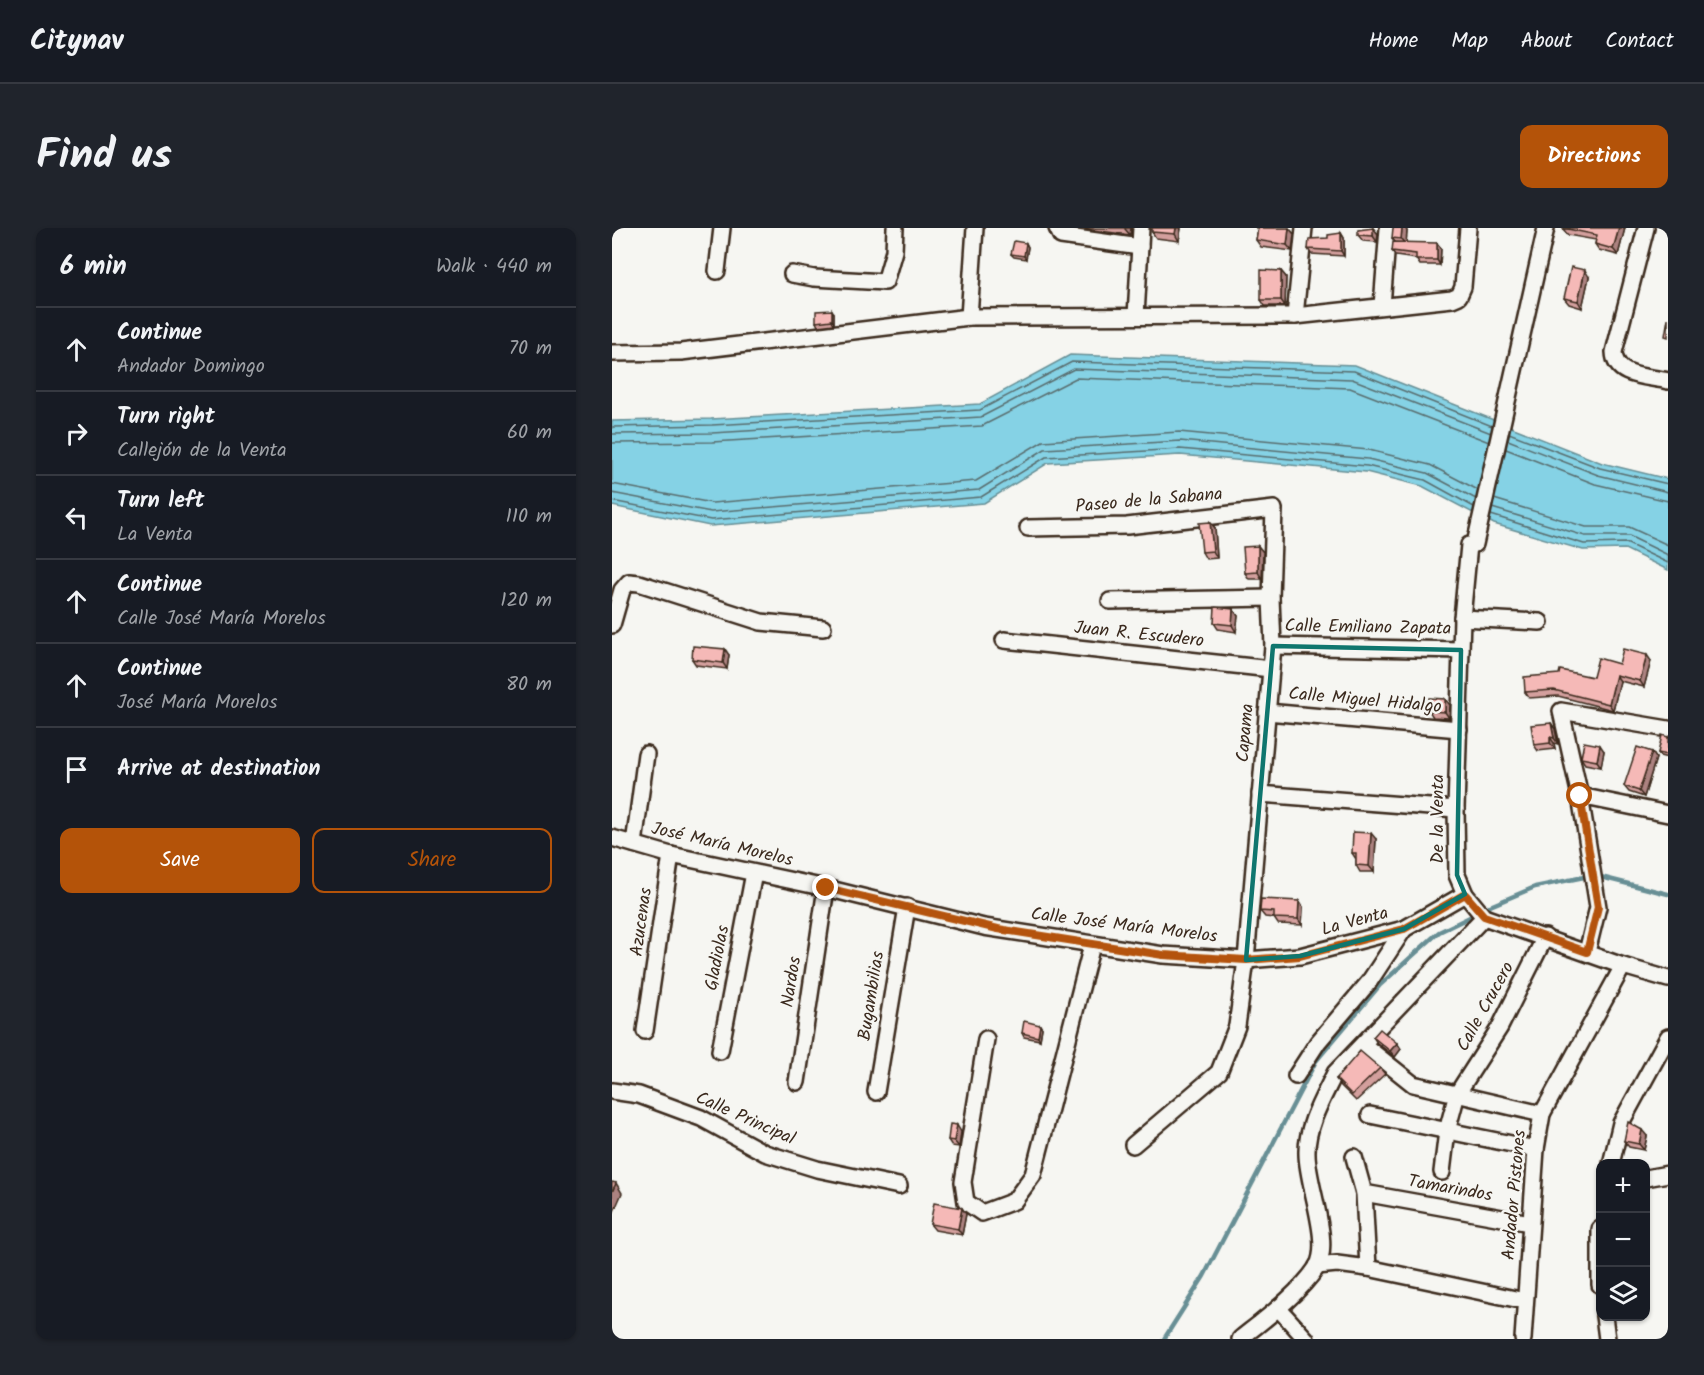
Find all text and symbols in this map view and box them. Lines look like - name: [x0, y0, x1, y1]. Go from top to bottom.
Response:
- text: Citynav: [30, 19, 123, 64]
- text: Home: [1369, 25, 1418, 58]
- text: Map: [1451, 25, 1488, 58]
- text: About: [1521, 25, 1572, 58]
- text: Contact: [1605, 25, 1674, 58]
- text: Find us: [36, 123, 172, 190]
- button: Directions: [1520, 125, 1668, 188]
- text: 6 min: [60, 246, 127, 288]
- text: Walk · 440 m: [436, 251, 552, 283]
- text: Continue: [117, 316, 202, 351]
- icon: ahead: [60, 333, 93, 366]
- text: 70 m: [509, 333, 552, 365]
- text: Andador Domingo: [117, 351, 265, 383]
- text: Turn right: [117, 400, 215, 435]
- icon: right: [60, 417, 93, 450]
- text: 60 m: [507, 417, 552, 449]
- text: Callejón de la Venta: [117, 435, 287, 467]
- street label: Paseo de la Sabana: [1074, 480, 1224, 522]
- text: Turn left: [117, 484, 204, 519]
- icon: left: [60, 501, 93, 534]
- text: 110 m: [506, 501, 552, 533]
- text: La Venta: [117, 519, 193, 551]
- text: Continue: [117, 568, 202, 603]
- icon: ahead: [60, 585, 93, 618]
- text: 120 m: [500, 585, 552, 617]
- text: Calle José María Morelos: [117, 603, 326, 635]
- street label: Calle Emiliano Zapata: [1284, 612, 1452, 644]
- street label: Juan R. Escudero: [1073, 614, 1205, 656]
- text: Continue: [117, 652, 202, 687]
- icon: ahead: [60, 669, 93, 702]
- text: 80 m: [506, 669, 552, 701]
- street label: Calle Miguel Hidalgo: [1287, 680, 1443, 722]
- text: José María Morelos: [117, 687, 278, 719]
- street label: Capama: [1229, 702, 1263, 764]
- text: Arrive at destination: [117, 752, 320, 787]
- icon: arrive: [60, 753, 93, 786]
- street label: De la Venta: [1424, 774, 1453, 864]
- route start: [1566, 782, 1592, 808]
- street label: José María Morelos: [648, 815, 796, 875]
- button: Save: [60, 828, 300, 893]
- button: Share: [312, 828, 552, 893]
- route end: [812, 874, 838, 900]
- street label: Azucenas: [623, 885, 661, 958]
- street label: La Venta: [1318, 899, 1392, 945]
- street label: Calle José María Morelos: [1029, 900, 1219, 952]
- street label: Gladiolas: [697, 923, 739, 993]
- street label: Bugambilias: [851, 949, 893, 1043]
- street label: Nardos: [774, 954, 810, 1010]
- street label: Calle Crucero: [1449, 957, 1523, 1057]
- street label: Calle Principal: [690, 1084, 800, 1154]
- street label: Andador Pistones: [1495, 1128, 1535, 1261]
- map controls: [1596, 1159, 1650, 1321]
- button: +: [1596, 1159, 1650, 1213]
- street label: Tamarindos: [1405, 1167, 1495, 1211]
- button: −: [1596, 1213, 1650, 1267]
- button: layers: [1596, 1267, 1650, 1321]

